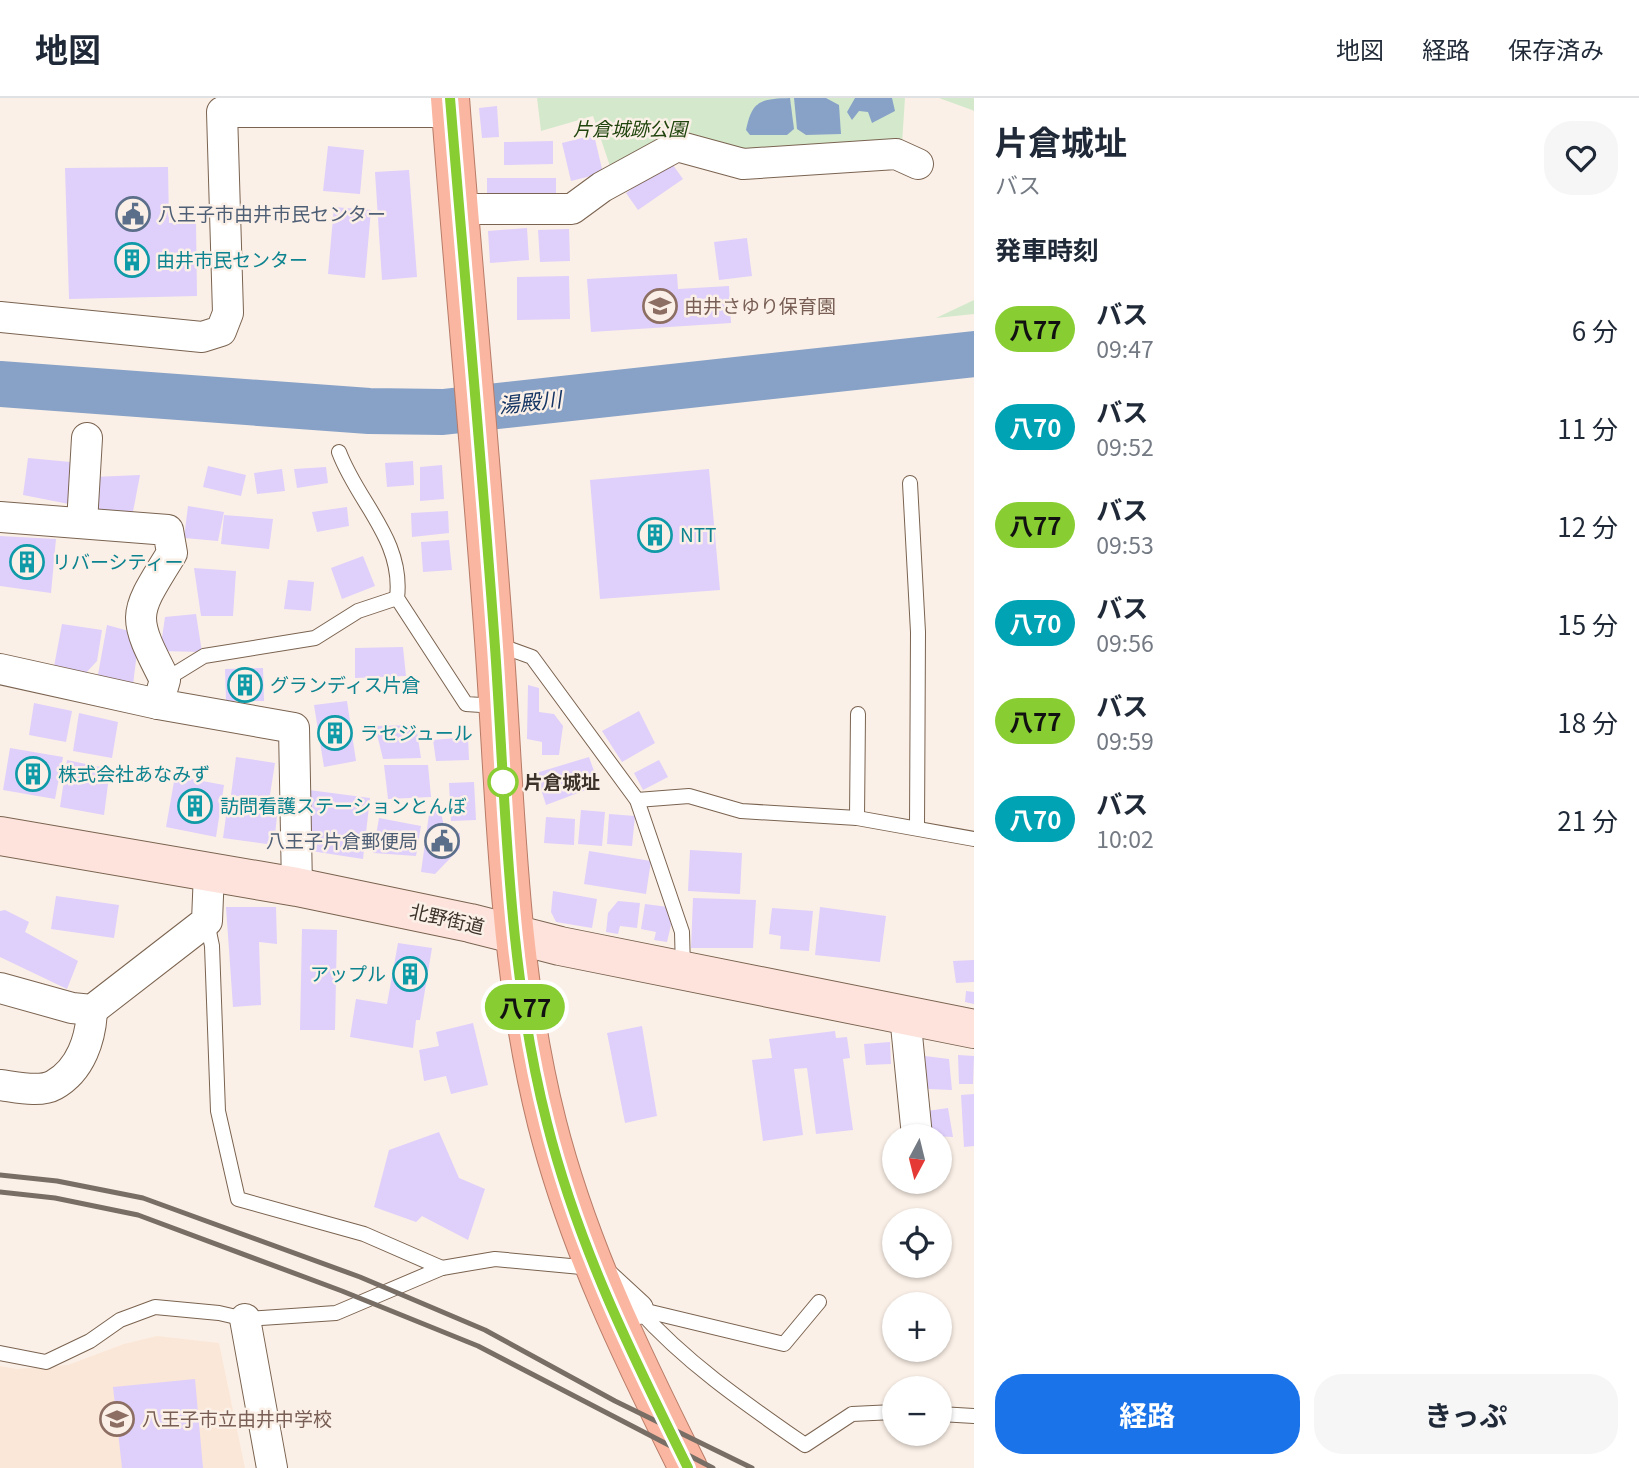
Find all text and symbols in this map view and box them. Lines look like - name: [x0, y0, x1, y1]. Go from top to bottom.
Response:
- text: 地図: [35, 24, 101, 72]
- text: 地図: [1336, 31, 1384, 66]
- text: 経路: [1422, 31, 1470, 66]
- text: 保存済み: [1508, 31, 1604, 66]
- park label: 片倉城跡公園: [573, 114, 690, 141]
- text: 片倉城址: [995, 117, 1127, 165]
- button: heart: [1544, 121, 1618, 195]
- text: バス: [995, 167, 1041, 201]
- public building icon: 八王子市由井市民センター: [114, 195, 152, 233]
- place label: 八王子市由井市民センター: [158, 199, 386, 226]
- text: 発車時刻: [995, 230, 1099, 267]
- building icon: 由井市民センター: [113, 241, 151, 279]
- place label: 由井市民センター: [156, 245, 308, 272]
- school or university icon: 由井さゆり保育園: [641, 287, 679, 325]
- place label: 由井さゆり保育園: [684, 291, 836, 318]
- text: バス: [1096, 294, 1148, 331]
- text: 八77: [1009, 311, 1061, 346]
- text: 6 分: [1572, 311, 1618, 348]
- text: 09:47: [1096, 331, 1154, 365]
- water label: 湯殿川: [497, 383, 565, 419]
- text: バス: [1096, 392, 1148, 429]
- text: 八70: [1009, 409, 1061, 444]
- text: 11 分: [1557, 409, 1618, 446]
- text: 09:52: [1096, 429, 1154, 463]
- text: バス: [1096, 490, 1148, 527]
- text: 八77: [1009, 507, 1061, 542]
- text: 12 分: [1557, 507, 1618, 544]
- building icon: NTT: [636, 516, 674, 554]
- place label: NTT: [680, 520, 717, 547]
- text: 09:53: [1096, 527, 1154, 561]
- building icon: リバーシティー: [8, 543, 46, 581]
- place label: リバーシティー: [52, 547, 183, 574]
- text: バス: [1096, 588, 1148, 625]
- text: 八70: [1009, 605, 1061, 640]
- text: 15 分: [1557, 605, 1618, 642]
- text: 09:56: [1096, 625, 1154, 659]
- building icon: グランディス片倉: [226, 666, 264, 704]
- place label: グランディス片倉: [270, 670, 421, 697]
- text: バス: [1096, 686, 1148, 723]
- text: 八77: [1009, 703, 1061, 738]
- text: 18 分: [1557, 703, 1618, 740]
- building icon: ラセジュール: [316, 714, 354, 752]
- place label: ラセジュール: [360, 718, 473, 745]
- text: 09:59: [1096, 723, 1154, 757]
- building icon: 株式会社あなみず: [14, 755, 52, 793]
- place label: 株式会社あなみず: [58, 759, 210, 786]
- marker: 片倉城址: [488, 767, 518, 797]
- place label: 片倉城址: [524, 767, 600, 794]
- text: バス: [1096, 784, 1148, 821]
- building icon: 訪問看護ステーションとんぼ: [176, 787, 214, 825]
- place label: 訪問看護ステーションとんぼ: [220, 791, 467, 818]
- text: 八70: [1009, 801, 1061, 836]
- text: 21 分: [1557, 801, 1618, 838]
- text: 10:02: [1096, 821, 1154, 855]
- public building icon: 八王子片倉郵便局: [423, 822, 461, 860]
- place label: 八王子片倉郵便局: [266, 826, 418, 853]
- street label: 北野街道: [407, 896, 487, 939]
- building icon: アップル: [391, 955, 429, 993]
- place label: アップル: [310, 959, 386, 986]
- line badge: 八77: [485, 984, 565, 1030]
- text: 八77: [499, 989, 551, 1024]
- north arrow: [882, 1124, 952, 1194]
- map controls: [882, 1124, 952, 1446]
- button: locate: [882, 1208, 952, 1278]
- button: +: [882, 1292, 952, 1362]
- button: 経路: [995, 1374, 1300, 1454]
- button: きっぷ: [1314, 1374, 1618, 1454]
- button: −: [882, 1376, 952, 1446]
- school or university icon: 八王子市立由井中学校: [98, 1400, 136, 1438]
- place label: 八王子市立由井中学校: [142, 1404, 332, 1431]

